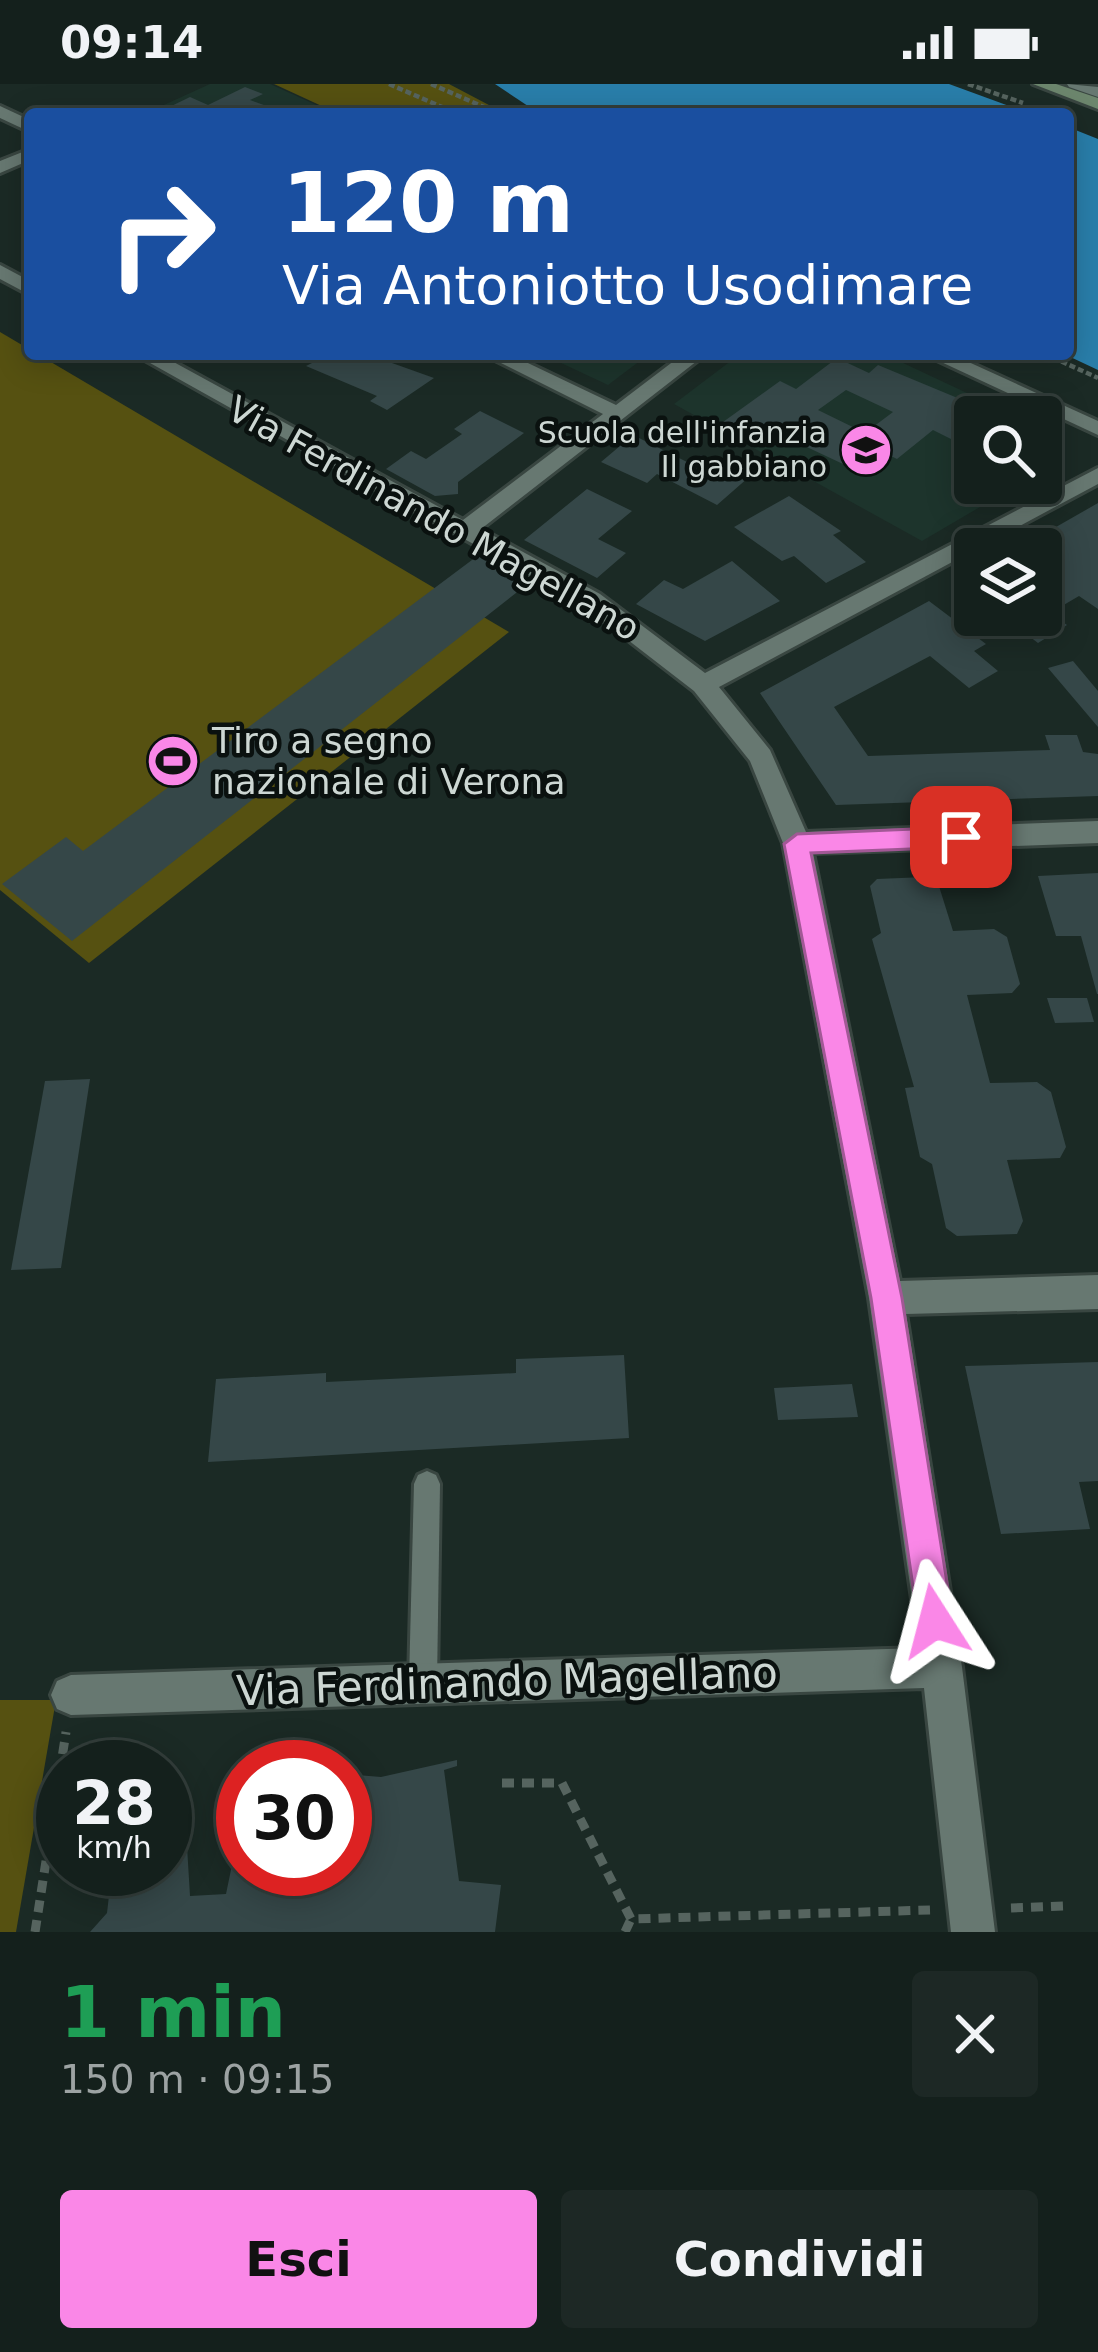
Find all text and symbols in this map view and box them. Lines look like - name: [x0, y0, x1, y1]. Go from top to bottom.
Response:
- text: 09:14: [60, 16, 203, 69]
- text: 120 m: [282, 154, 574, 252]
- icon: right: [84, 156, 240, 312]
- text: Via Antoniotto Usodimare: [282, 254, 973, 317]
- street label: Via Ferdinando Magellano: [221, 388, 647, 649]
- map controls: [954, 396, 1062, 636]
- button: search: [954, 396, 1062, 504]
- place label: Scuola dell'infanzia Il gabbiano: [538, 415, 827, 484]
- school or university icon: Scuola dell'infanzia Il gabbiano: [838, 422, 894, 478]
- button: layers: [954, 528, 1062, 636]
- place label: Tiro a segno nazionale di Verona: [211, 720, 565, 802]
- sports icon: Tiro a segno nazionale di Verona: [145, 733, 201, 789]
- pin: [910, 786, 1012, 888]
- icon: arrive: [928, 804, 994, 870]
- position arrow: [872, 1558, 998, 1684]
- street label: Via Ferdinando Magellano: [235, 1648, 779, 1715]
- speed limit sign: 30: [216, 1740, 372, 1896]
- text: 28: [72, 1768, 156, 1838]
- text: km/h: [76, 1830, 152, 1865]
- text: 1 min: [60, 1970, 286, 2054]
- button: close: [912, 1971, 1038, 2097]
- text: 150 m · 09:15: [60, 2057, 334, 2102]
- button: Esci: [60, 2190, 537, 2328]
- button: Condividi: [561, 2190, 1038, 2328]

